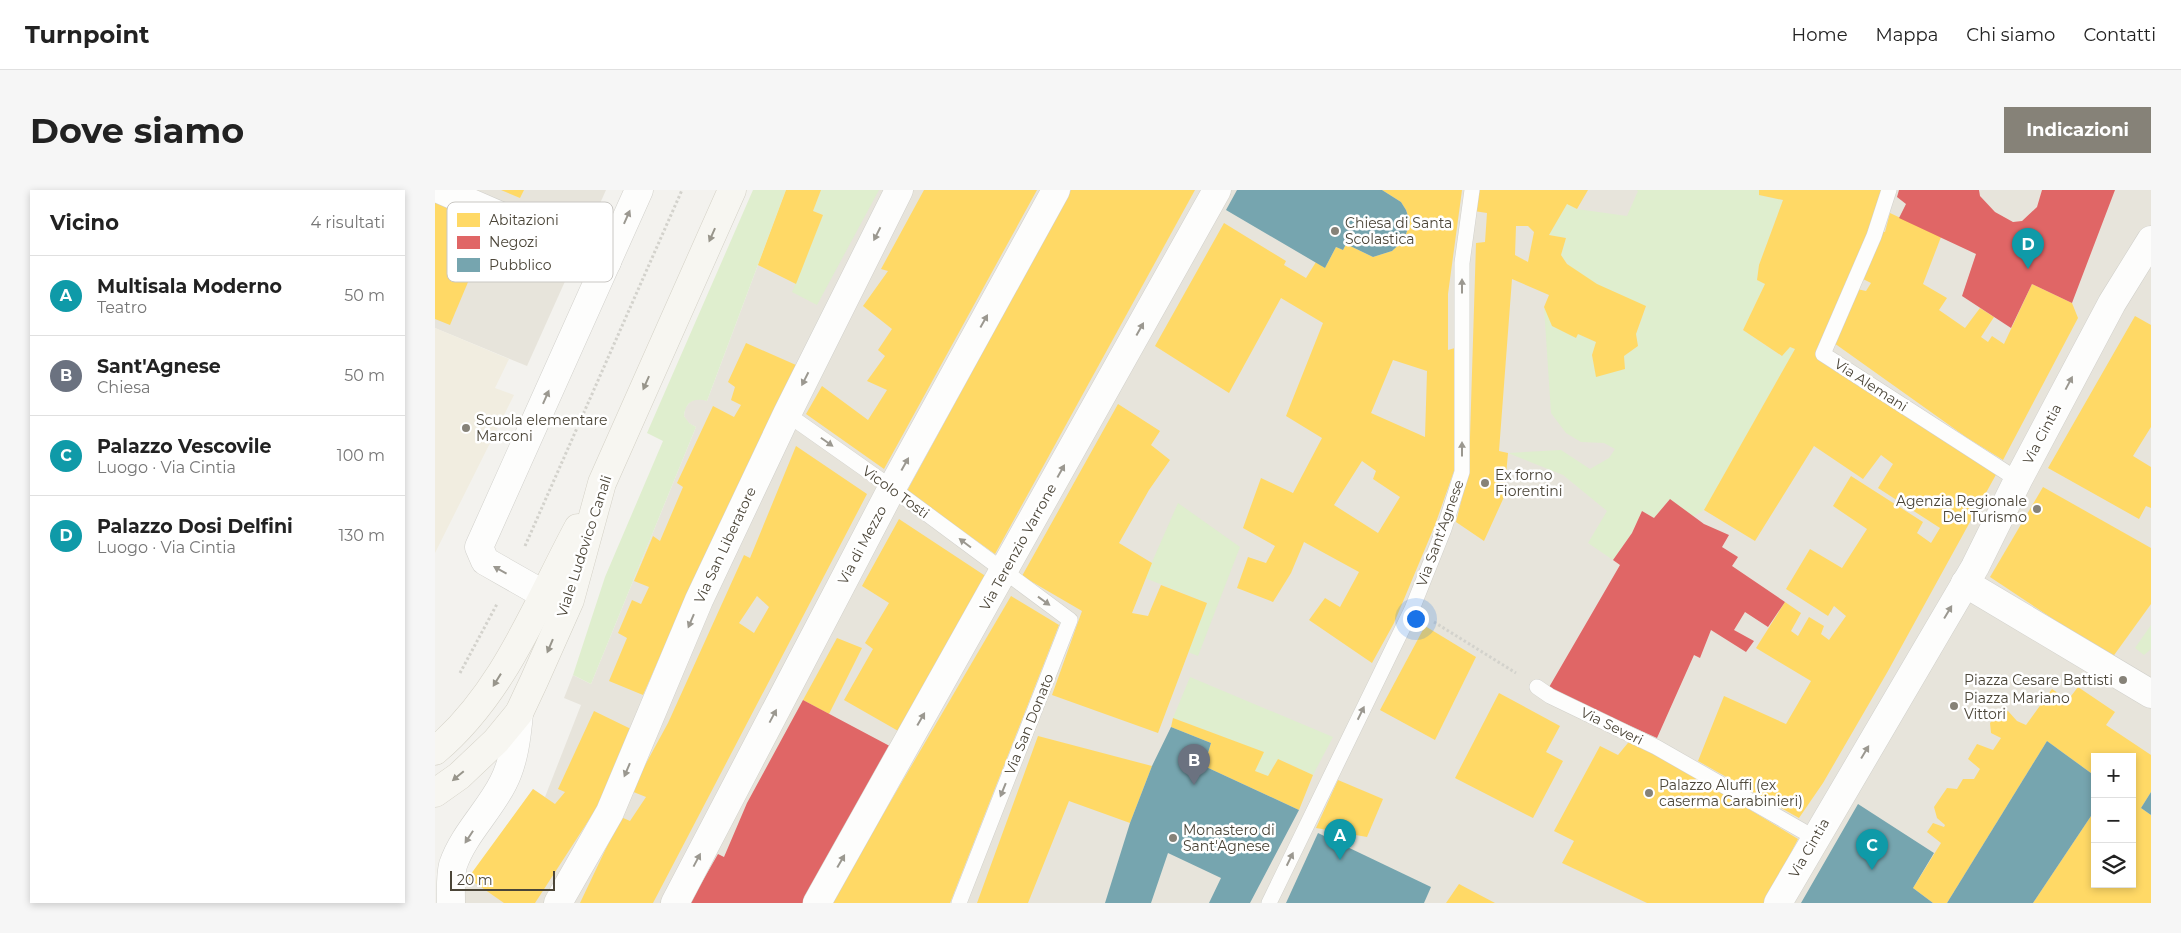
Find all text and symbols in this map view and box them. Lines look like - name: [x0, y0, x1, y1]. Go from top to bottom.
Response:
- text: Turnpoint: [25, 20, 149, 49]
- text: Home: [1792, 24, 1848, 46]
- text: Mappa: [1876, 24, 1938, 46]
- text: Chi siamo: [1966, 24, 2055, 46]
- text: Contatti: [2083, 24, 2156, 46]
- button: Indicazioni: [2004, 107, 2151, 153]
- text: Dove siamo: [30, 109, 244, 152]
- legend: [447, 202, 613, 282]
- text: Vicino: [50, 210, 119, 235]
- one-way arrow: [623, 210, 631, 224]
- text: Abitazioni: [489, 211, 559, 229]
- text: 4 risultati: [310, 213, 385, 232]
- place label: Chiesa di Santa Scolastica: [1345, 214, 1452, 248]
- marker: Chiesa di Santa Scolastica: [1329, 225, 1341, 237]
- one-way arrow: [873, 226, 881, 241]
- one-way arrow: [708, 228, 716, 242]
- pin: D: [2012, 228, 2044, 269]
- text: Negozi: [489, 233, 538, 251]
- text: Pubblico: [489, 256, 552, 274]
- text: Multisala Moderno: [97, 275, 282, 298]
- one-way arrow: [1458, 278, 1466, 294]
- text: A: [60, 286, 72, 305]
- text: 50 m: [344, 286, 385, 305]
- text: Teatro: [97, 298, 147, 317]
- one-way arrow: [980, 314, 988, 329]
- one-way arrow: [1135, 322, 1144, 336]
- text: Sant'Agnese: [97, 355, 221, 378]
- street label: Via Alemani: [1831, 355, 1911, 415]
- text: B: [60, 366, 72, 385]
- text: 50 m: [344, 366, 385, 385]
- one-way arrow: [800, 372, 808, 386]
- one-way arrow: [642, 376, 650, 390]
- one-way arrow: [2065, 376, 2073, 391]
- text: Chiesa: [97, 378, 150, 397]
- one-way arrow: [543, 390, 551, 404]
- street label: Via Cintia: [2019, 401, 2065, 467]
- place label: Scuola elementare Marconi: [476, 411, 607, 445]
- marker: Scuola elementare Marconi: [460, 422, 472, 434]
- text: Palazzo Vescovile: [97, 435, 271, 458]
- one-way arrow: [820, 437, 833, 447]
- one-way arrow: [1458, 441, 1466, 457]
- text: C: [60, 446, 72, 465]
- text: 100 m: [337, 446, 385, 465]
- one-way arrow: [901, 457, 910, 470]
- text: Luogo · Via Cintia: [97, 458, 236, 477]
- street label: Vicolo Tosti: [859, 462, 933, 522]
- one-way arrow: [1056, 464, 1065, 478]
- place label: Ex forno Fiorentini: [1495, 466, 1562, 500]
- street label: Viale Ludovico Canali: [553, 473, 615, 619]
- street label: Via Sant'Agnese: [1412, 477, 1468, 589]
- marker: Ex forno Fiorentini: [1479, 477, 1491, 489]
- street label: Via Terenzio Varrone: [976, 480, 1060, 614]
- street label: Via San Liberatore: [690, 484, 760, 606]
- place label: Agenzia Regionale Del Turismo: [1896, 492, 2027, 526]
- street label: Via di Mezzo: [834, 502, 890, 588]
- marker: Agenzia Regionale Del Turismo: [2031, 503, 2043, 515]
- text: Palazzo Dosi Delfini: [97, 515, 293, 538]
- text: D: [59, 526, 73, 545]
- text: 130 m: [338, 526, 385, 545]
- text: Luogo · Via Cintia: [97, 538, 236, 557]
- one-way arrow: [959, 538, 972, 549]
- one-way arrow: [494, 565, 507, 574]
- one-way arrow: [1037, 596, 1050, 606]
- your location: [1403, 606, 1429, 632]
- one-way arrow: [1943, 606, 1952, 619]
- one-way arrow: [686, 614, 694, 628]
- one-way arrow: [546, 639, 554, 654]
- street label: Via San Donato: [1001, 671, 1058, 777]
- place label: Piazza Cesare Battisti: [1964, 671, 2113, 689]
- one-way arrow: [493, 674, 502, 687]
- marker: Piazza Cesare Battisti: [2117, 674, 2129, 686]
- place label: Piazza Mariano Vittori: [1964, 689, 2070, 723]
- marker: Piazza Mariano Vittori: [1948, 700, 1960, 712]
- street label: Via Severi: [1578, 703, 1646, 749]
- one-way arrow: [1358, 706, 1366, 720]
- one-way arrow: [769, 709, 777, 723]
- one-way arrow: [916, 713, 925, 726]
- pin: B: [1178, 744, 1210, 785]
- one-way arrow: [1861, 745, 1870, 759]
- map controls: [2091, 753, 2136, 888]
- button: +: [2091, 753, 2136, 798]
- one-way arrow: [623, 763, 631, 778]
- one-way arrow: [452, 771, 465, 782]
- place label: Palazzo Aluffi (ex caserma Carabinieri): [1659, 776, 1803, 810]
- one-way arrow: [999, 783, 1007, 798]
- marker: Palazzo Aluffi (ex caserma Carabinieri): [1643, 787, 1655, 799]
- button: −: [2091, 798, 2136, 843]
- street label: Via Cintia: [1785, 815, 1833, 881]
- pin: A: [1324, 819, 1356, 860]
- place label: Monastero di Sant'Agnese: [1183, 821, 1275, 855]
- pin: C: [1856, 829, 1888, 870]
- one-way arrow: [464, 830, 473, 843]
- marker: Monastero di Sant'Agnese: [1167, 832, 1179, 844]
- button: layers: [2091, 843, 2136, 888]
- one-way arrow: [1286, 852, 1294, 866]
- one-way arrow: [693, 853, 701, 867]
- one-way arrow: [836, 854, 845, 867]
- scale bar: [450, 868, 555, 891]
- text: 20 m: [457, 871, 493, 889]

